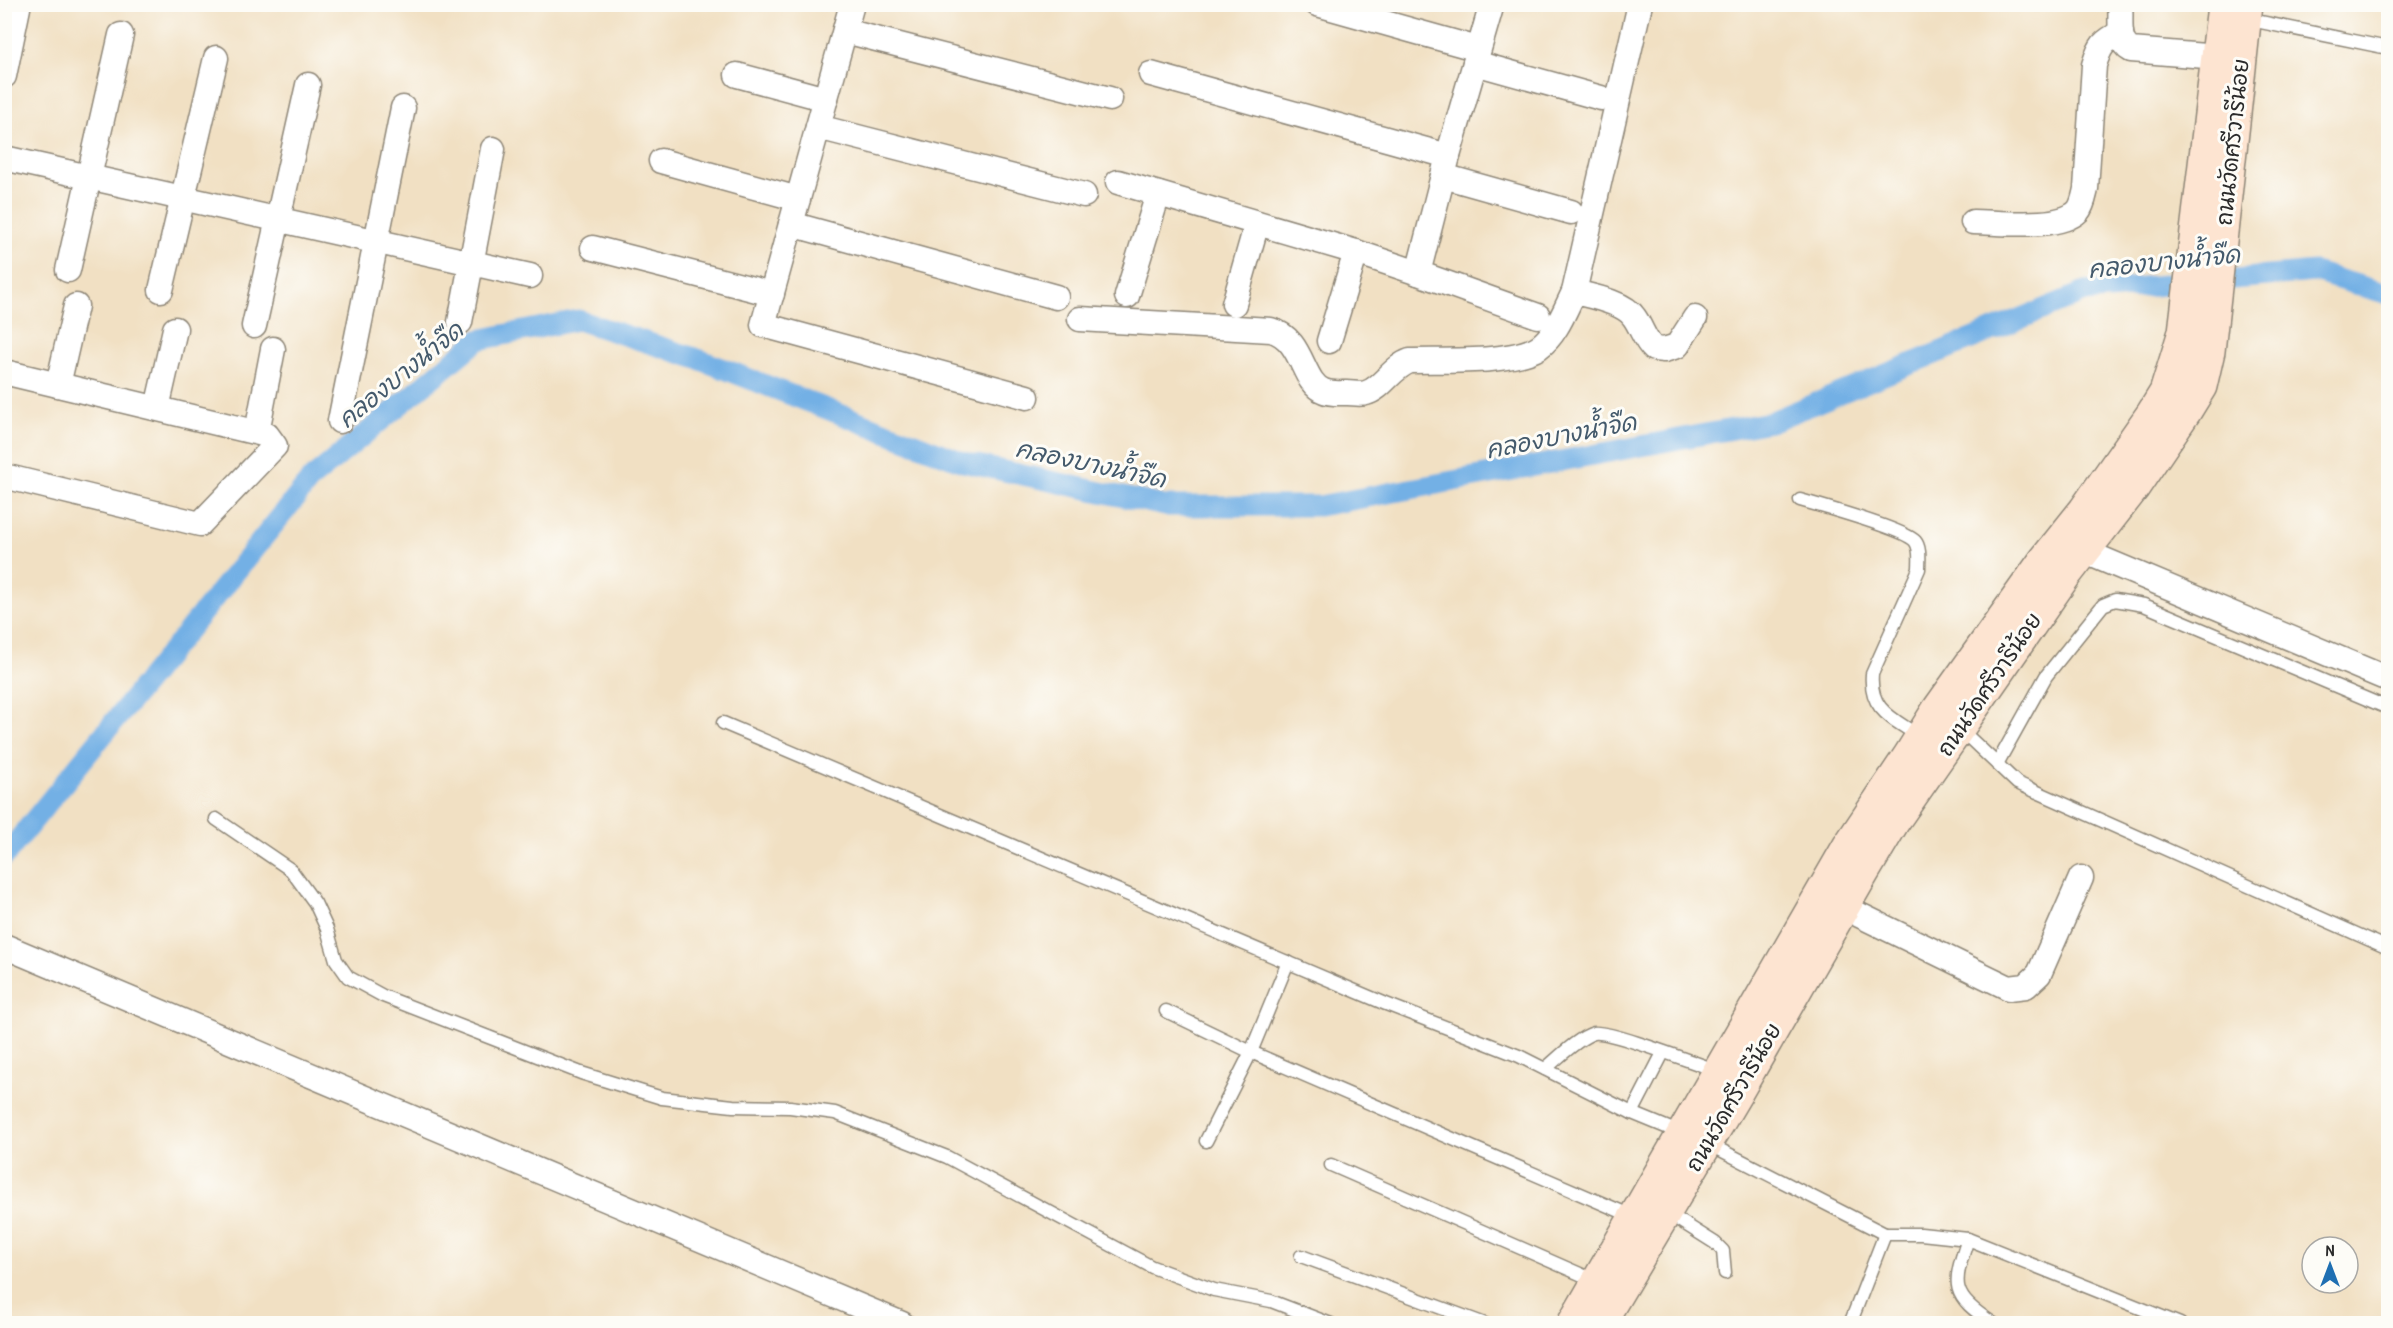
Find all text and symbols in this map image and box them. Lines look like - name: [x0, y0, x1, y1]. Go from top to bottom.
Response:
- street label: ถนนวัดศรีวารีน้อย: [2208, 57, 2256, 227]
- water label: คลองบางน้ำจืด: [2086, 232, 2243, 285]
- water label: คลองบางน้ำจืด: [328, 309, 470, 434]
- water label: คลองบางน้ำจืด: [1482, 400, 1640, 465]
- water label: คลองบางน้ำจืด: [1013, 427, 1171, 495]
- street label: ถนนวัดศรีวารีน้อย: [1930, 606, 2048, 762]
- street label: ถนนวัดศรีวารีน้อย: [1678, 1017, 1788, 1177]
- north arrow: [2300, 1235, 2360, 1295]
- text: N: [2326, 1239, 2335, 1261]

